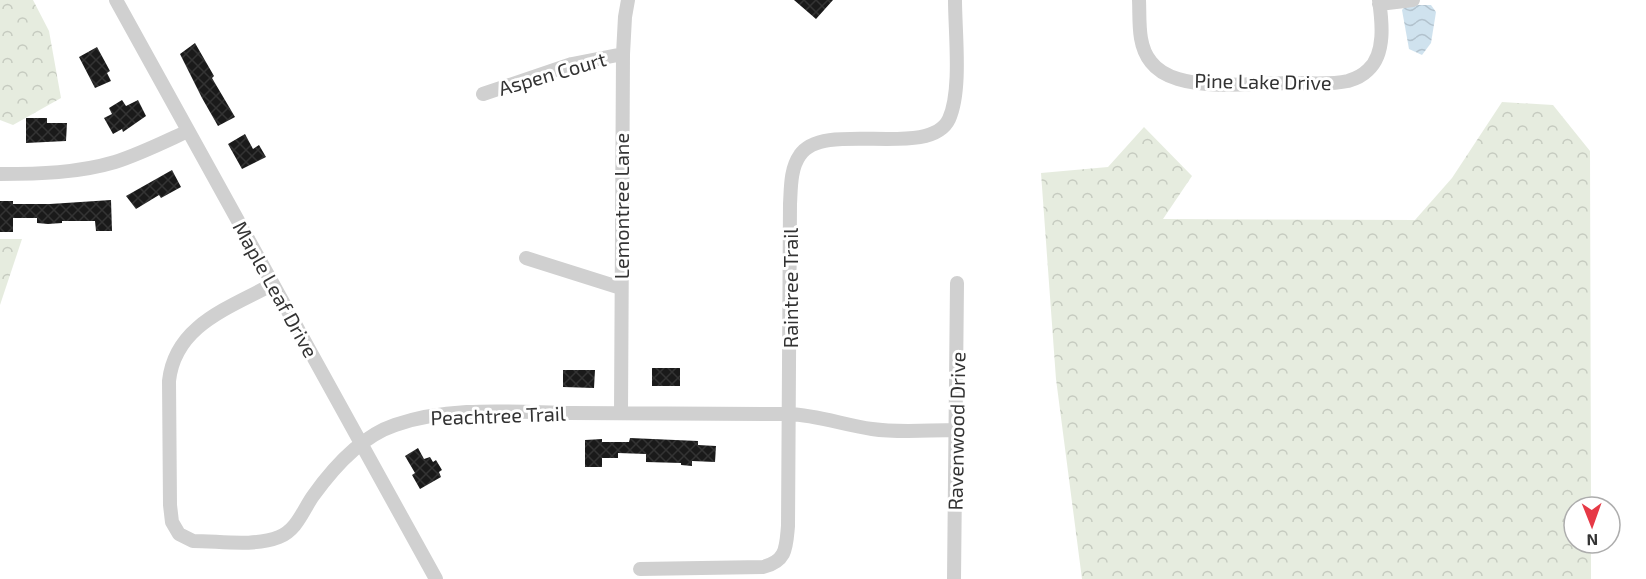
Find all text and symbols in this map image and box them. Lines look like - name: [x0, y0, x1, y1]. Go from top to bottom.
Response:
- street label: Aspen Court: [495, 46, 609, 100]
- street label: Pine Lake Drive: [1194, 68, 1332, 94]
- street label: Lemontree Lane: [609, 133, 633, 279]
- street label: Maple Leaf Drive: [229, 217, 323, 361]
- street label: Raintree Trail: [778, 228, 802, 348]
- street label: Ravenwood Drive: [943, 351, 969, 511]
- street label: Peachtree Trail: [430, 401, 566, 429]
- north arrow: [1562, 495, 1622, 555]
- text: N: [1586, 531, 1598, 550]

